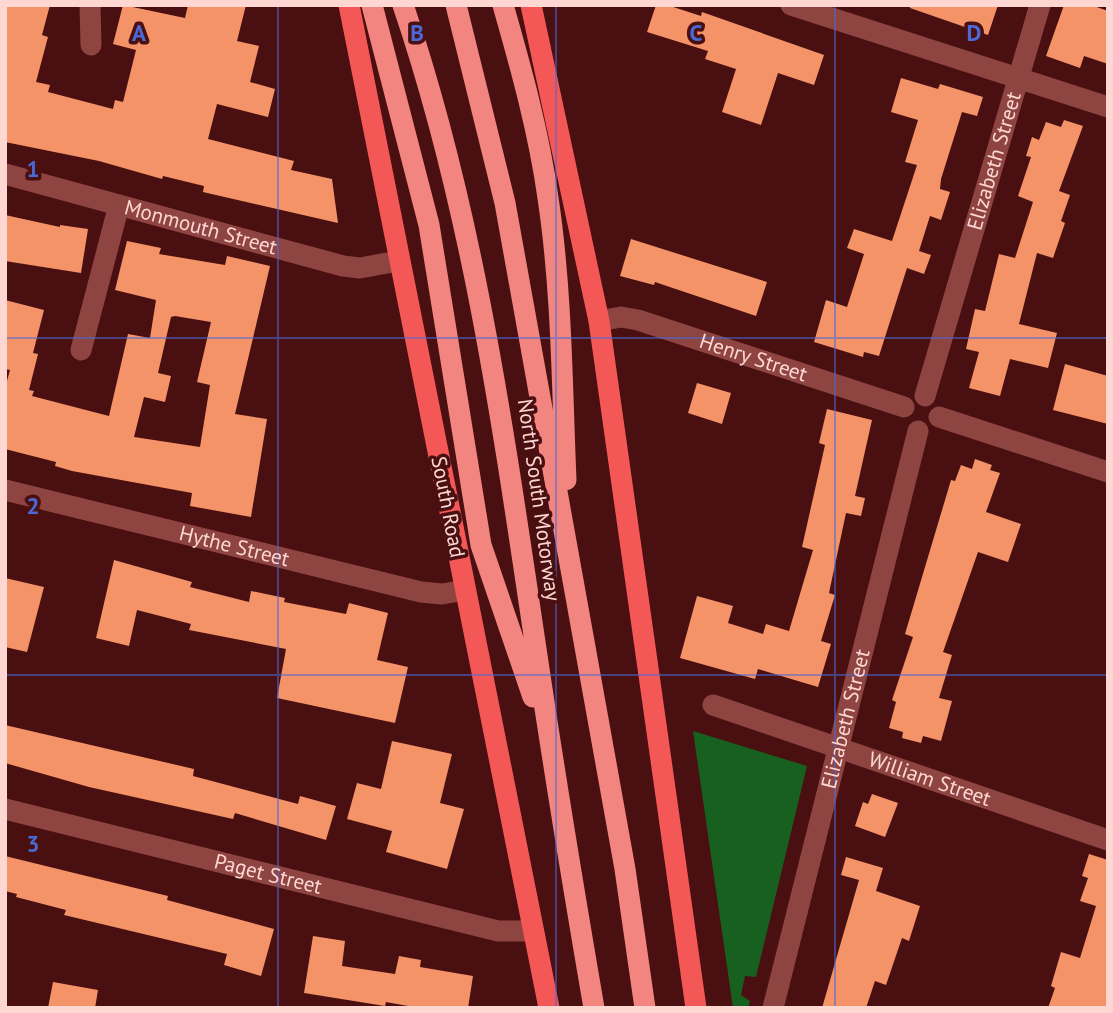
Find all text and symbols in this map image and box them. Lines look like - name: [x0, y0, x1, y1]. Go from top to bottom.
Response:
- text: A: [132, 18, 146, 47]
- text: B: [410, 18, 424, 47]
- text: C: [690, 18, 703, 47]
- text: D: [967, 18, 981, 47]
- street label: Elizabeth Street: [961, 89, 1027, 233]
- text: 1: [26, 154, 40, 183]
- street label: Monmouth Street: [122, 193, 280, 260]
- street label: Henry Street: [696, 327, 811, 387]
- street label: North South Motorway: [512, 397, 567, 603]
- street label: South Road: [425, 454, 472, 560]
- text: 2: [26, 491, 40, 520]
- street label: Hythe Street: [176, 519, 292, 572]
- street label: Elizabeth Street: [815, 646, 876, 791]
- street label: William Street: [865, 745, 995, 812]
- text: 3: [26, 829, 40, 858]
- street label: Paget Street: [212, 847, 325, 900]

